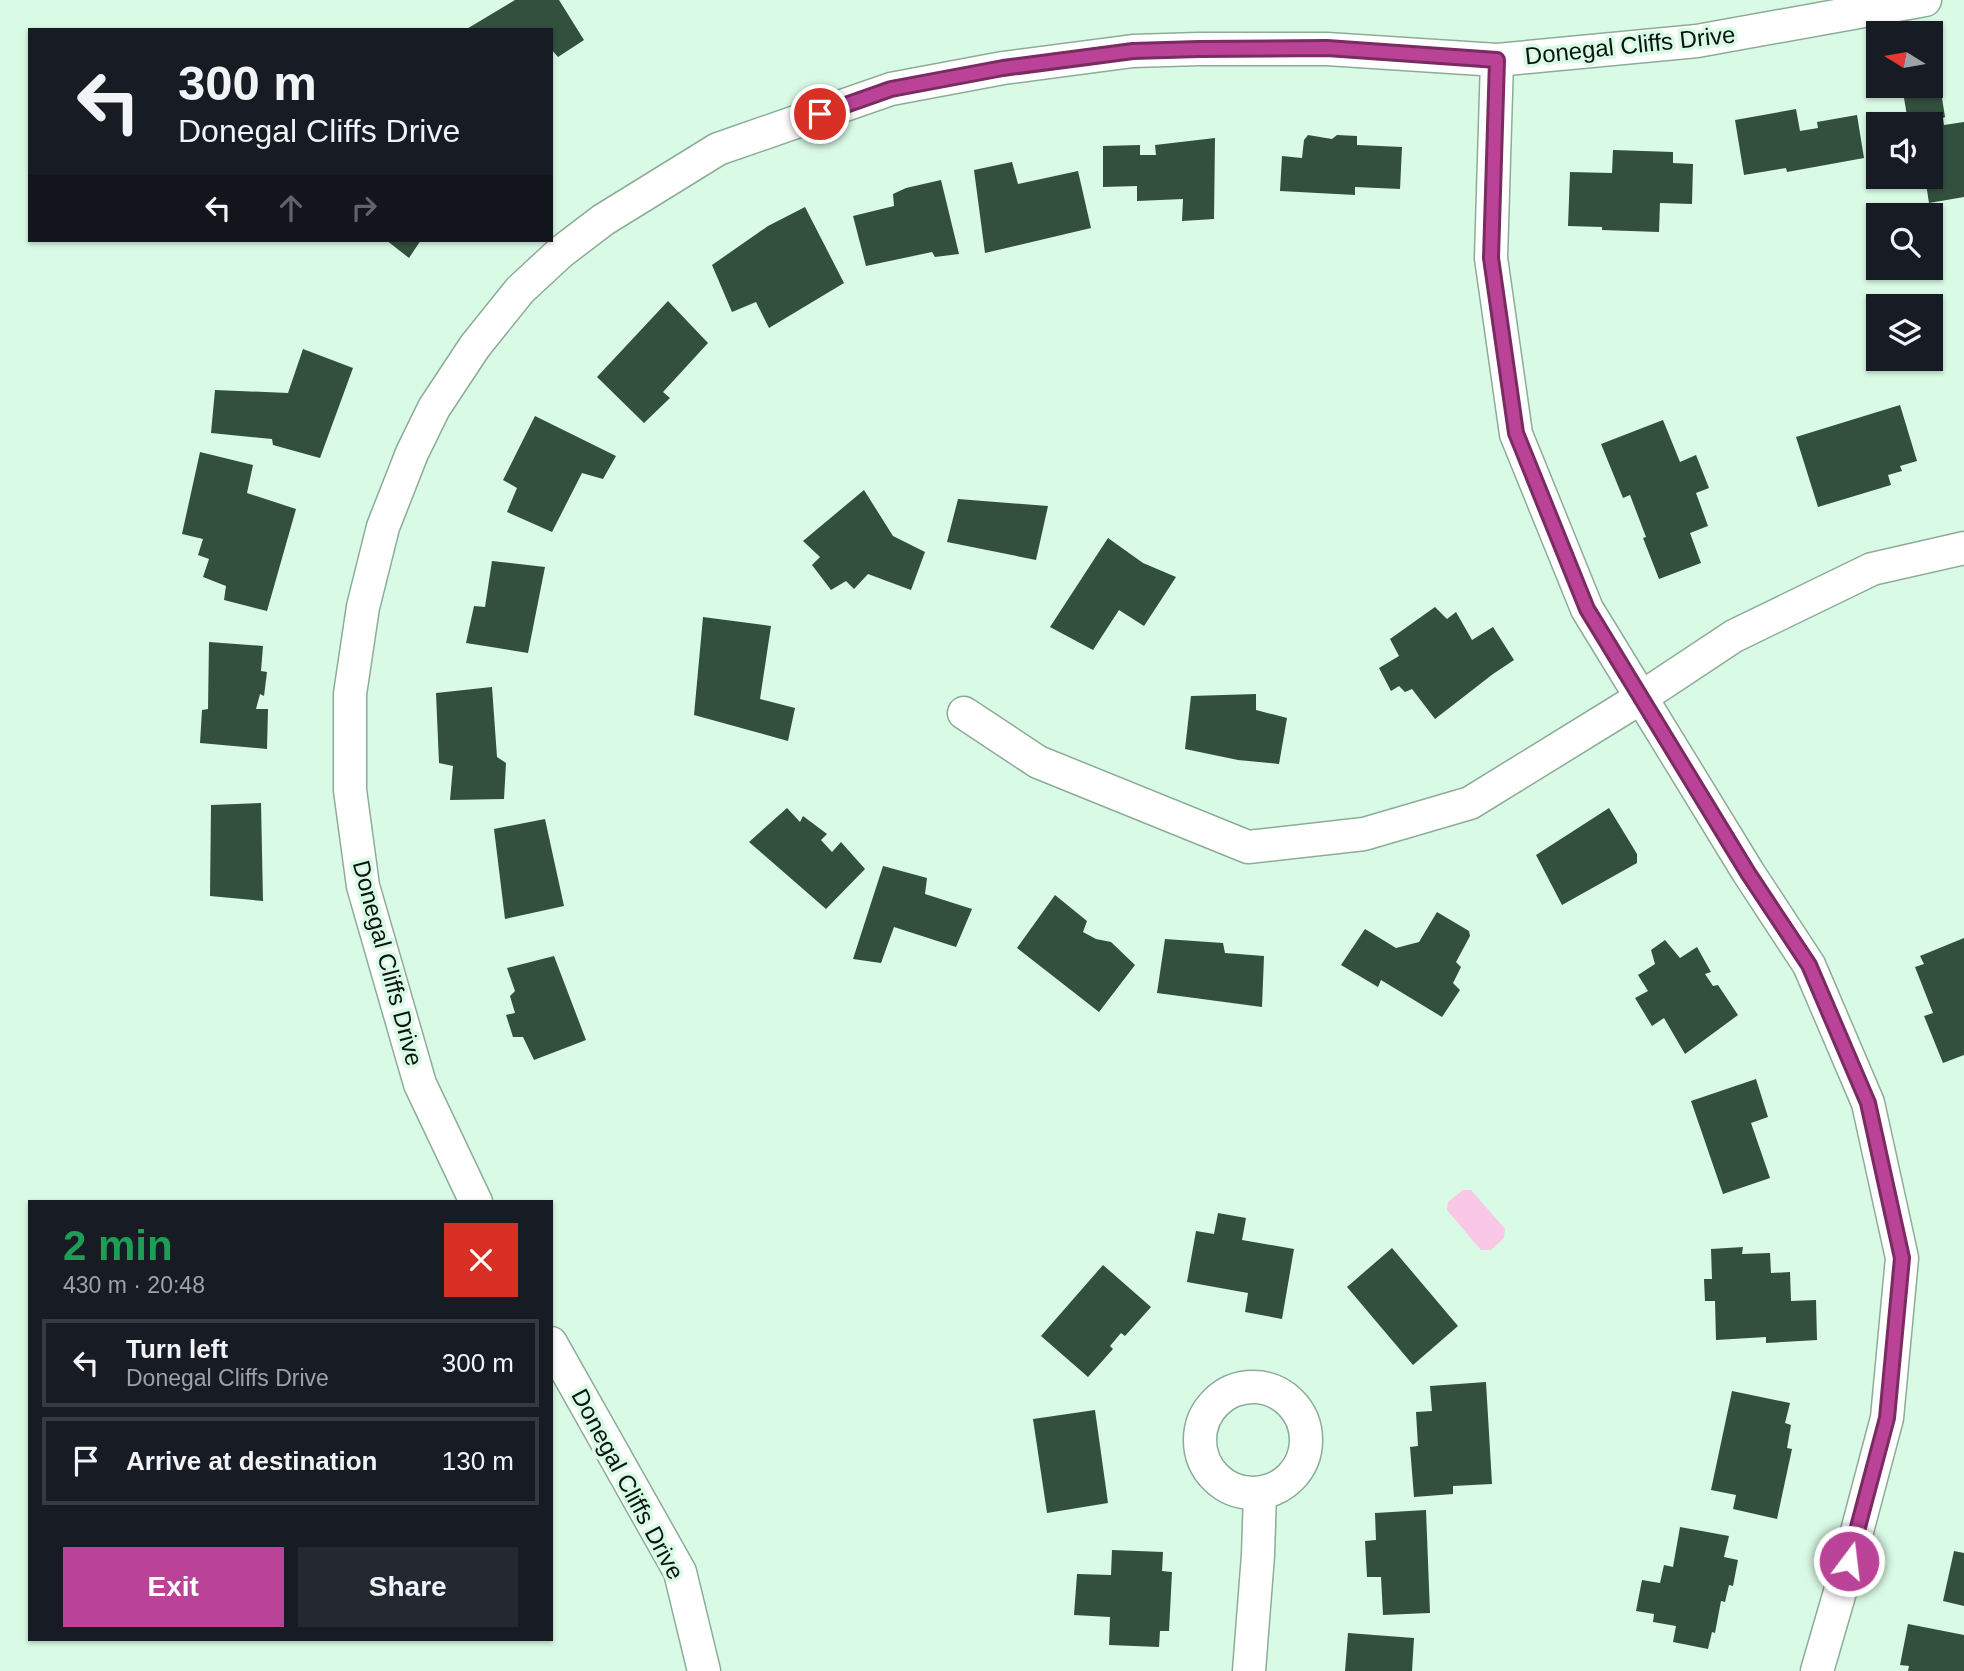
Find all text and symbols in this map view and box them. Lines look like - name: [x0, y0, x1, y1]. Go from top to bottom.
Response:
- street label: Donegal Cliffs Drive: [1523, 21, 1737, 69]
- north arrow: [1866, 21, 1942, 98]
- map controls: [1866, 21, 1943, 371]
- icon: left: [63, 56, 154, 147]
- text: 300 m: [178, 56, 317, 110]
- pin: [790, 84, 850, 144]
- icon: arrive: [801, 95, 839, 133]
- button: sound: [1866, 112, 1943, 189]
- text: Donegal Cliffs Drive: [178, 113, 460, 149]
- icon: left: [199, 189, 237, 227]
- icon: ahead: [272, 189, 310, 227]
- icon: right: [345, 189, 383, 227]
- button: search: [1866, 203, 1943, 280]
- button: layers: [1866, 294, 1943, 371]
- street label: Donegal Cliffs Drive: [348, 857, 428, 1069]
- text: 2 min: [63, 1222, 173, 1269]
- button: close: [444, 1223, 518, 1297]
- text: 430 m · 20:48: [63, 1272, 205, 1298]
- text: Turn left: [126, 1334, 228, 1364]
- icon: left: [67, 1344, 105, 1382]
- text: 300 m: [442, 1348, 514, 1378]
- text: Donegal Cliffs Drive: [126, 1365, 329, 1391]
- street label: Donegal Cliffs Drive: [566, 1384, 690, 1584]
- icon: arrive: [67, 1442, 105, 1480]
- text: Arrive at destination: [126, 1446, 377, 1476]
- text: 130 m: [442, 1446, 514, 1476]
- position arrow: [1812, 1524, 1886, 1598]
- button: Exit: [63, 1547, 284, 1627]
- button: Share: [298, 1547, 518, 1627]

